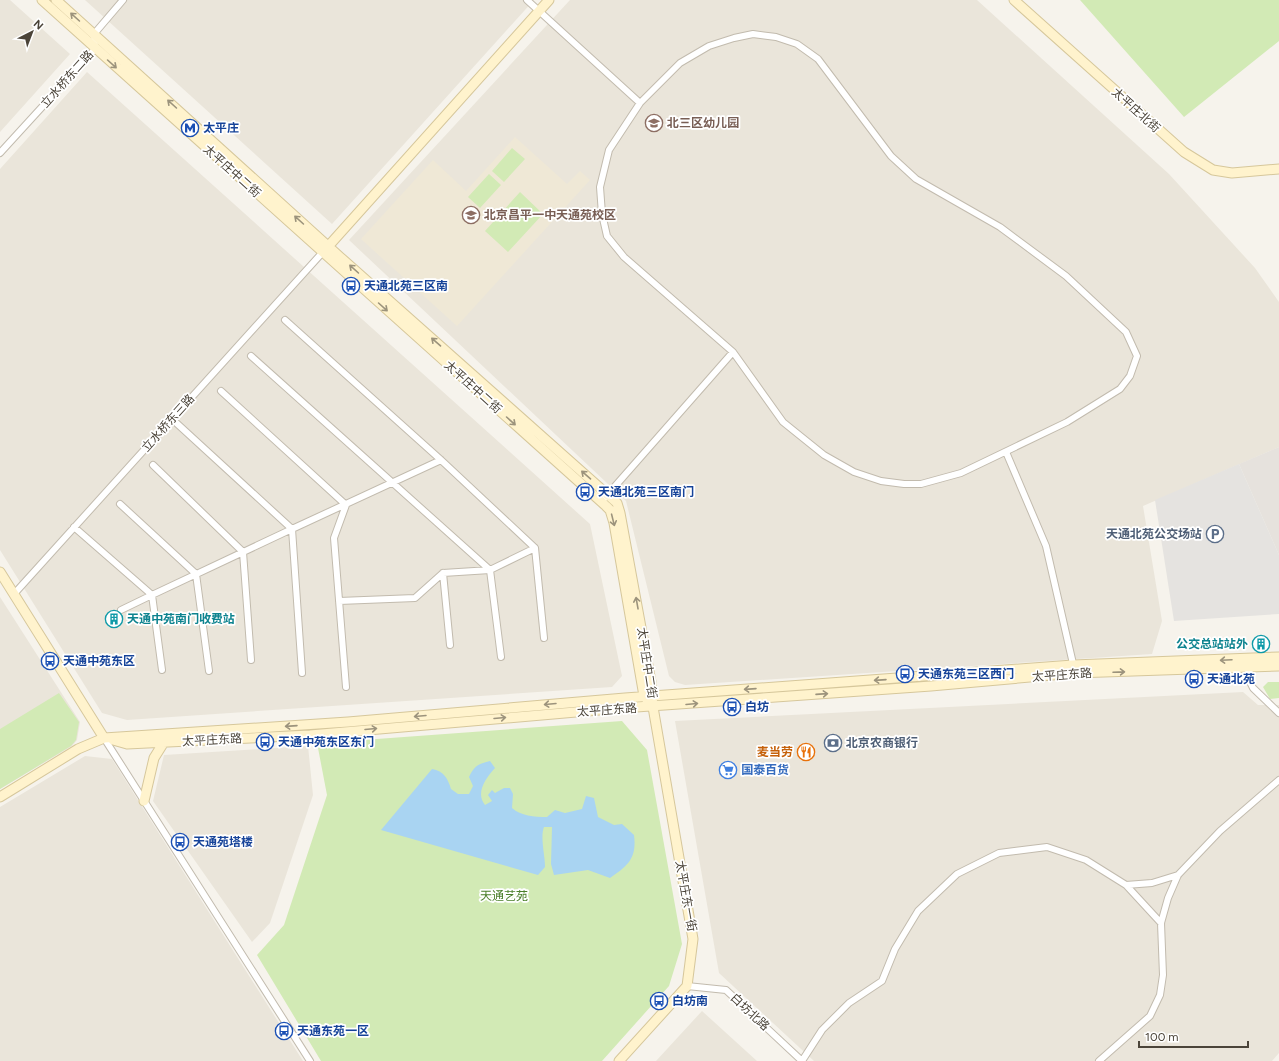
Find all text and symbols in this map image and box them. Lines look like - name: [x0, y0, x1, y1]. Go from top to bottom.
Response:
- north arrow: [12, 12, 52, 52]
- one-way arrow: [71, 13, 81, 22]
- text: N: [31, 17, 46, 33]
- street label: 立水桥东二路: [38, 48, 96, 110]
- one-way arrow: [107, 59, 117, 68]
- street label: 太平庄北街: [1109, 85, 1163, 135]
- one-way arrow: [166, 100, 177, 109]
- school or university icon: 北三区幼儿园: [644, 113, 664, 133]
- place label: 北三区幼儿园: [667, 116, 739, 130]
- metro station icon: 太平庄: [180, 118, 200, 138]
- place label: 太平庄: [203, 121, 239, 135]
- street label: 太平庄中二街: [201, 142, 263, 200]
- school or university icon: 北京昌平一中天通苑校区: [461, 205, 481, 225]
- place label: 北京昌平一中天通苑校区: [484, 208, 616, 222]
- one-way arrow: [294, 215, 304, 225]
- one-way arrow: [349, 265, 359, 274]
- bus stop icon: 天通北苑三区南: [341, 276, 361, 296]
- place label: 天通北苑三区南: [364, 279, 448, 293]
- one-way arrow: [377, 302, 388, 311]
- one-way arrow: [431, 337, 441, 347]
- street label: 太平庄中二街: [442, 358, 504, 416]
- street label: 立水桥东三路: [139, 392, 197, 454]
- one-way arrow: [506, 416, 517, 425]
- one-way arrow: [580, 470, 591, 479]
- bus stop icon: 天通北苑三区南门: [575, 482, 595, 502]
- place label: 天通北苑三区南门: [598, 485, 694, 499]
- one-way arrow: [610, 514, 617, 527]
- parking icon: 天通北苑公交场站: [1205, 524, 1225, 544]
- place label: 天通北苑公交场站: [1106, 527, 1202, 541]
- one-way arrow: [632, 597, 640, 610]
- building icon: 天通中苑南门收费站: [104, 609, 124, 629]
- place label: 天通中苑南门收费站: [127, 612, 235, 626]
- street label: 太平庄中二街: [634, 626, 660, 700]
- building icon: 公交总站站外: [1251, 634, 1271, 654]
- place label: 公交总站站外: [1176, 637, 1248, 651]
- bus stop icon: 天通中苑东区: [40, 651, 60, 671]
- place label: 天通中苑东区: [63, 654, 135, 668]
- one-way arrow: [1220, 656, 1233, 664]
- bus stop icon: 天通东苑三区西门: [895, 664, 915, 684]
- street label: 太平庄东路: [1032, 666, 1092, 684]
- place label: 天通东苑三区西门: [918, 667, 1014, 681]
- one-way arrow: [1112, 668, 1125, 676]
- bus stop icon: 天通北苑: [1184, 669, 1204, 689]
- place label: 天通北苑: [1207, 672, 1255, 686]
- one-way arrow: [874, 677, 887, 684]
- one-way arrow: [744, 686, 757, 693]
- one-way arrow: [815, 690, 828, 697]
- bus stop icon: 白坊: [722, 697, 742, 717]
- one-way arrow: [685, 700, 698, 708]
- place label: 白坊: [745, 700, 769, 714]
- one-way arrow: [544, 701, 557, 708]
- street label: 太平庄东路: [577, 701, 637, 719]
- one-way arrow: [414, 712, 427, 719]
- one-way arrow: [493, 715, 506, 722]
- one-way arrow: [285, 723, 298, 730]
- one-way arrow: [364, 726, 377, 733]
- street label: 太平庄东路: [182, 731, 242, 749]
- bus stop icon: 天通中苑东区东门: [255, 732, 275, 752]
- bank icon: 北京农商银行: [823, 733, 843, 753]
- place label: 天通中苑东区东门: [278, 735, 374, 749]
- place label: 北京农商银行: [846, 736, 918, 750]
- restaurant icon: 麦当劳: [796, 742, 816, 762]
- place label: 麦当劳: [757, 745, 793, 759]
- supermarket icon: 国泰百货: [718, 760, 738, 780]
- place label: 国泰百货: [741, 763, 789, 777]
- bus stop icon: 天通苑塔楼: [170, 832, 190, 852]
- place label: 天通苑塔楼: [193, 835, 253, 849]
- street label: 太平庄东一街: [673, 859, 699, 933]
- park label: 天通艺苑: [480, 889, 528, 903]
- bus stop icon: 白坊南: [649, 991, 669, 1011]
- street label: 白坊北路: [728, 991, 772, 1033]
- place label: 白坊南: [672, 994, 708, 1008]
- bus stop icon: 天通东苑一区: [274, 1021, 294, 1041]
- scale bar: [1139, 1023, 1248, 1049]
- place label: 天通东苑一区: [297, 1024, 369, 1038]
- text: 100 m: [1145, 1030, 1179, 1044]

